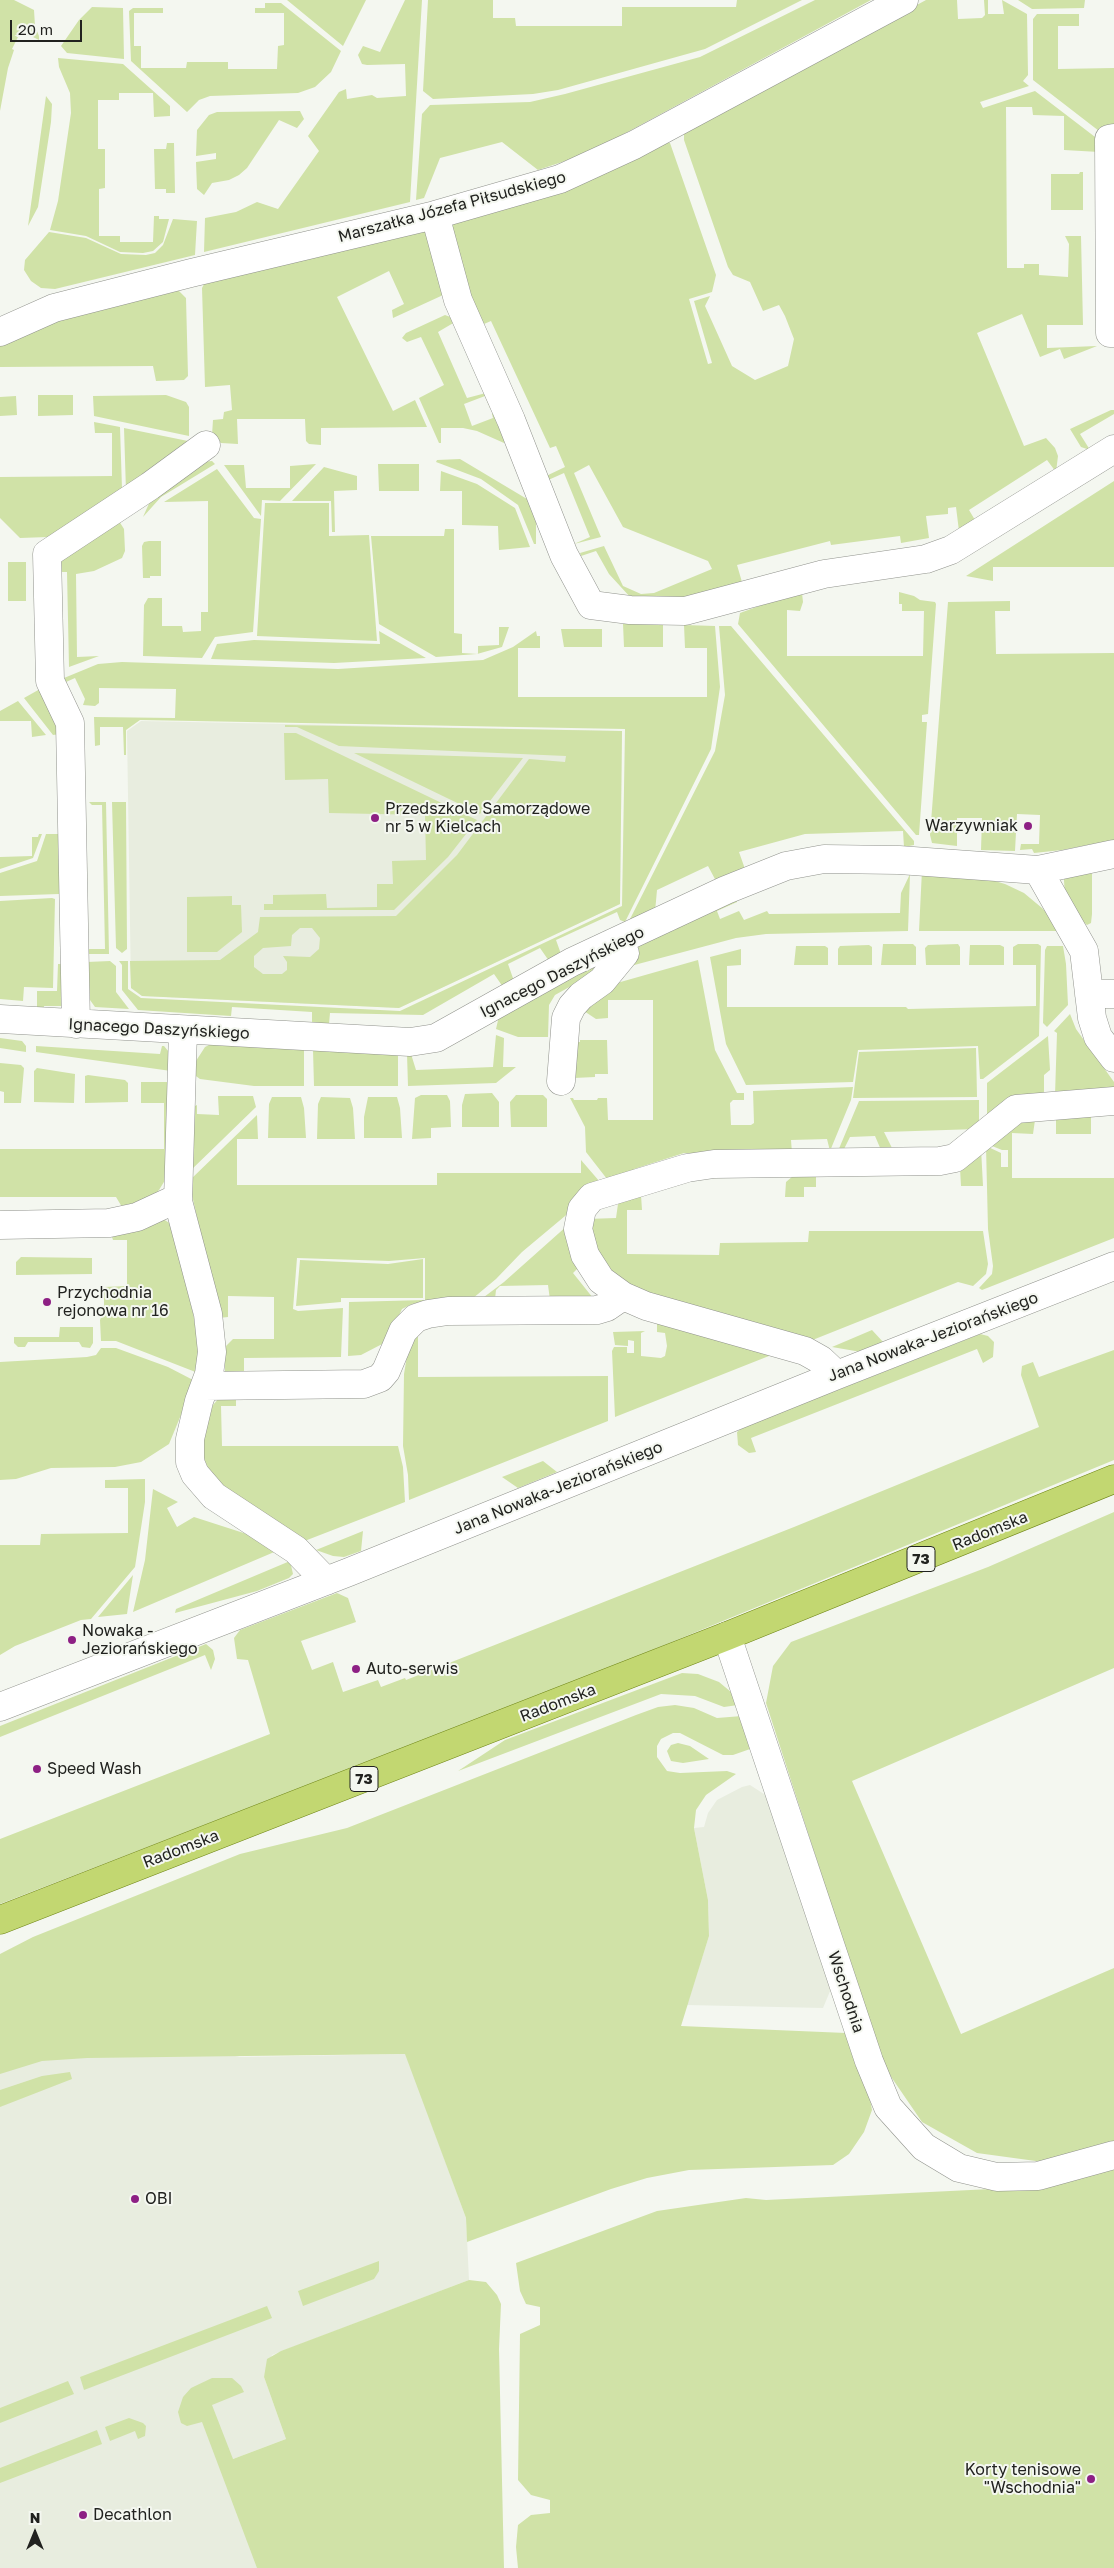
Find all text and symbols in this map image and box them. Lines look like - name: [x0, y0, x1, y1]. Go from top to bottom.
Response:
- scale bar: [12, 10, 85, 42]
- text: 20 m: [18, 20, 53, 38]
- street label: Marszałka Józefa Piłsudskiego: [336, 167, 568, 247]
- place label: Przedszkole Samorządowe nr 5 w Kielcach: [385, 799, 590, 837]
- marker: Przedszkole Samorządowe nr 5 w Kielcach: [369, 812, 381, 824]
- place label: Warzywniak: [925, 816, 1018, 836]
- marker: Warzywniak: [1022, 820, 1034, 832]
- street label: Ignacego Daszyńskiego: [477, 922, 647, 1022]
- street label: Ignacego Daszyńskiego: [68, 1015, 250, 1043]
- place label: Przychodnia rejonowa nr 16: [57, 1283, 169, 1321]
- street label: Jana Nowaka-Jeziorańskiego: [825, 1288, 1041, 1386]
- marker: Przychodnia rejonowa nr 16: [41, 1296, 53, 1308]
- street label: Jana Nowaka-Jeziorańskiego: [451, 1437, 665, 1539]
- street label: Radomska: [949, 1507, 1031, 1555]
- road number: 73: [907, 1546, 935, 1572]
- place label: Nowaka - Jeziorańskiego: [82, 1621, 198, 1659]
- marker: Nowaka - Jeziorańskiego: [66, 1634, 78, 1646]
- place label: Auto-serwis: [366, 1659, 458, 1679]
- marker: Auto-serwis: [350, 1663, 362, 1675]
- street label: Radomska: [517, 1680, 599, 1726]
- place label: Speed Wash: [47, 1759, 142, 1779]
- marker: Speed Wash: [31, 1763, 43, 1775]
- road number: 73: [350, 1766, 378, 1792]
- street label: Radomska: [140, 1826, 222, 1872]
- street label: Wschodnia: [824, 1949, 868, 2035]
- place label: OBI: [145, 2189, 173, 2209]
- marker: OBI: [129, 2193, 141, 2205]
- place label: Korty tenisowe "Wschodnia": [965, 2460, 1081, 2498]
- marker: Korty tenisowe "Wschodnia": [1085, 2473, 1097, 2485]
- place label: Decathlon: [93, 2505, 172, 2525]
- north arrow: [10, 2508, 60, 2558]
- text: N: [30, 2509, 40, 2526]
- marker: Decathlon: [77, 2509, 89, 2521]

